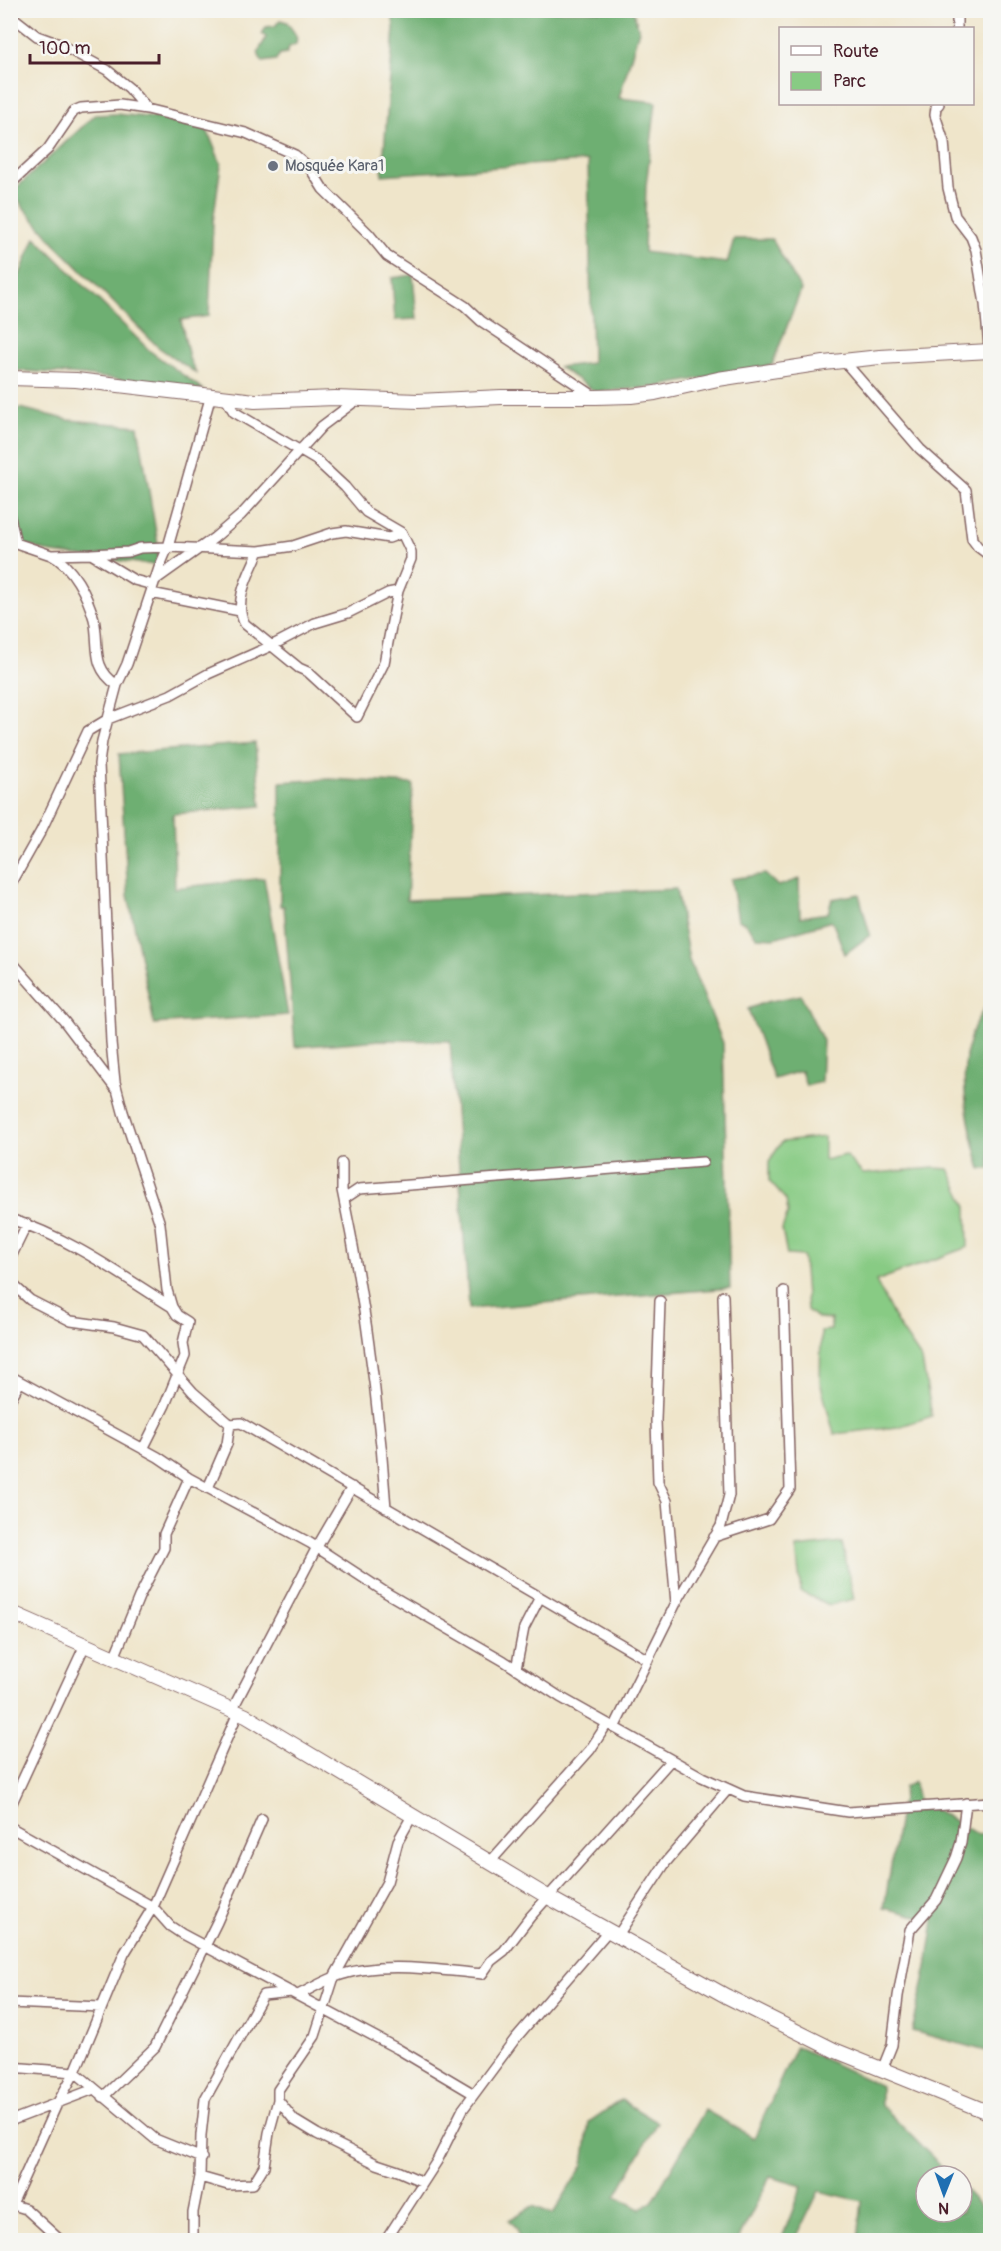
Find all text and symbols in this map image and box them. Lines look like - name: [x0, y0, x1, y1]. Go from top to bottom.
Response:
- scale bar: [30, 27, 159, 65]
- legend: [779, 27, 974, 105]
- text: 100 m: [39, 37, 91, 60]
- text: Route: [833, 40, 878, 63]
- text: Parc: [833, 70, 866, 93]
- place label: Mosquée Kara1: [285, 156, 384, 176]
- marker: Mosquée Kara1: [266, 159, 280, 173]
- north arrow: [914, 2164, 974, 2224]
- text: N: [938, 2198, 949, 2218]

